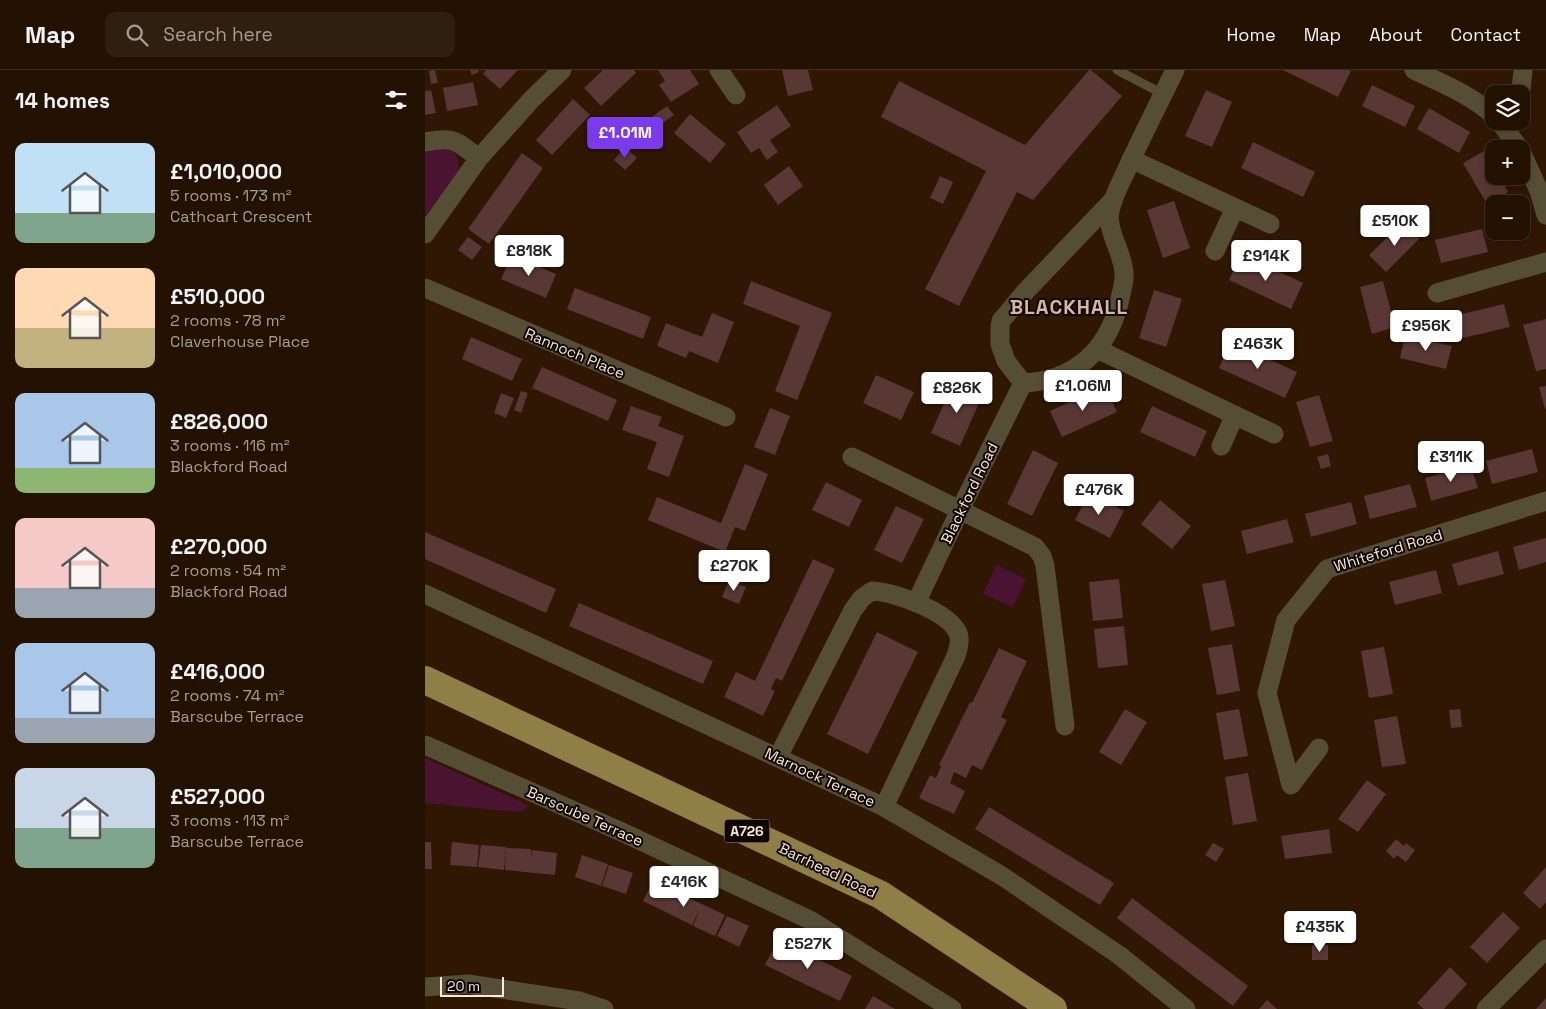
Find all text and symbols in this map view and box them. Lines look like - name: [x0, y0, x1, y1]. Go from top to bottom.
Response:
- search box: [105, 12, 455, 57]
- text: Map: [25, 19, 75, 50]
- icon: search: [123, 21, 151, 49]
- text: Search here: [163, 22, 273, 47]
- text: Home: [1227, 23, 1276, 46]
- text: Map: [1304, 23, 1341, 46]
- text: About: [1369, 23, 1423, 46]
- text: Contact: [1451, 23, 1521, 46]
- map controls: [1485, 85, 1530, 240]
- button: layers: [1485, 85, 1530, 130]
- icon: filters: [382, 86, 410, 114]
- text: 14 homes: [15, 87, 110, 114]
- pin: £1.01M: [584, 116, 666, 159]
- text: £1.01M: [598, 122, 652, 143]
- button: +: [1485, 140, 1530, 185]
- text: £1,010,000: [170, 158, 282, 185]
- icon: home: [55, 163, 115, 223]
- text: 5 rooms · 173 m²: [170, 185, 292, 206]
- button: −: [1485, 195, 1530, 240]
- pin: £510K: [1360, 204, 1430, 247]
- text: Cathcart Crescent: [170, 206, 312, 227]
- text: £510K: [1371, 210, 1419, 231]
- pin: £818K: [494, 234, 564, 277]
- text: £818K: [506, 240, 552, 261]
- pin: £914K: [1231, 240, 1301, 282]
- text: £914K: [1242, 245, 1290, 266]
- text: £510,000: [170, 283, 265, 310]
- icon: home: [55, 288, 115, 348]
- district label: BLACKHALL: [1010, 294, 1128, 320]
- text: 2 rooms · 78 m²: [170, 310, 285, 331]
- pin: £956K: [1391, 310, 1461, 352]
- text: £956K: [1401, 315, 1451, 336]
- street label: Rannoch Place: [522, 323, 628, 383]
- pin: £463K: [1223, 328, 1293, 370]
- text: Claverhouse Place: [170, 331, 310, 352]
- text: £463K: [1233, 333, 1283, 354]
- pin: £1.06M: [1042, 370, 1124, 412]
- pin: £826K: [922, 372, 992, 414]
- text: £1.06M: [1055, 375, 1111, 396]
- text: £826K: [932, 377, 982, 398]
- text: £826,000: [170, 408, 268, 435]
- icon: home: [55, 413, 115, 473]
- text: 3 rooms · 116 m²: [170, 435, 290, 456]
- street label: Blackford Road: [936, 439, 1002, 547]
- pin: £311K: [1416, 440, 1486, 483]
- text: £311K: [1429, 446, 1473, 467]
- text: Blackford Road: [170, 456, 288, 477]
- pin: £476K: [1064, 474, 1134, 516]
- text: £476K: [1075, 479, 1123, 500]
- street label: Whiteford Road: [1331, 524, 1445, 576]
- text: £270,000: [170, 533, 267, 560]
- icon: home: [55, 538, 115, 598]
- pin: £270K: [699, 550, 769, 592]
- text: £270K: [710, 555, 758, 576]
- text: 2 rooms · 54 m²: [170, 560, 286, 581]
- text: Blackford Road: [170, 581, 288, 602]
- text: £416,000: [170, 658, 265, 685]
- icon: home: [55, 663, 115, 723]
- text: 2 rooms · 74 m²: [170, 685, 285, 706]
- text: Barscube Terrace: [170, 706, 304, 727]
- street label: Marnock Terrace: [762, 743, 878, 811]
- street label: Barscube Terrace: [524, 782, 646, 850]
- text: £527,000: [170, 783, 265, 810]
- icon: home: [55, 788, 115, 848]
- text: 3 rooms · 113 m²: [170, 810, 289, 831]
- road number: A726: [725, 819, 769, 842]
- text: Barscube Terrace: [170, 831, 304, 852]
- street label: Barrhead Road: [776, 838, 880, 902]
- pin: £416K: [649, 866, 719, 908]
- text: £416K: [661, 871, 707, 892]
- pin: £435K: [1285, 910, 1355, 953]
- text: £435K: [1295, 916, 1345, 937]
- pin: £527K: [773, 928, 843, 970]
- text: £527K: [784, 933, 832, 954]
- scale bar: [440, 974, 504, 997]
- text: 20 m: [447, 977, 480, 995]

